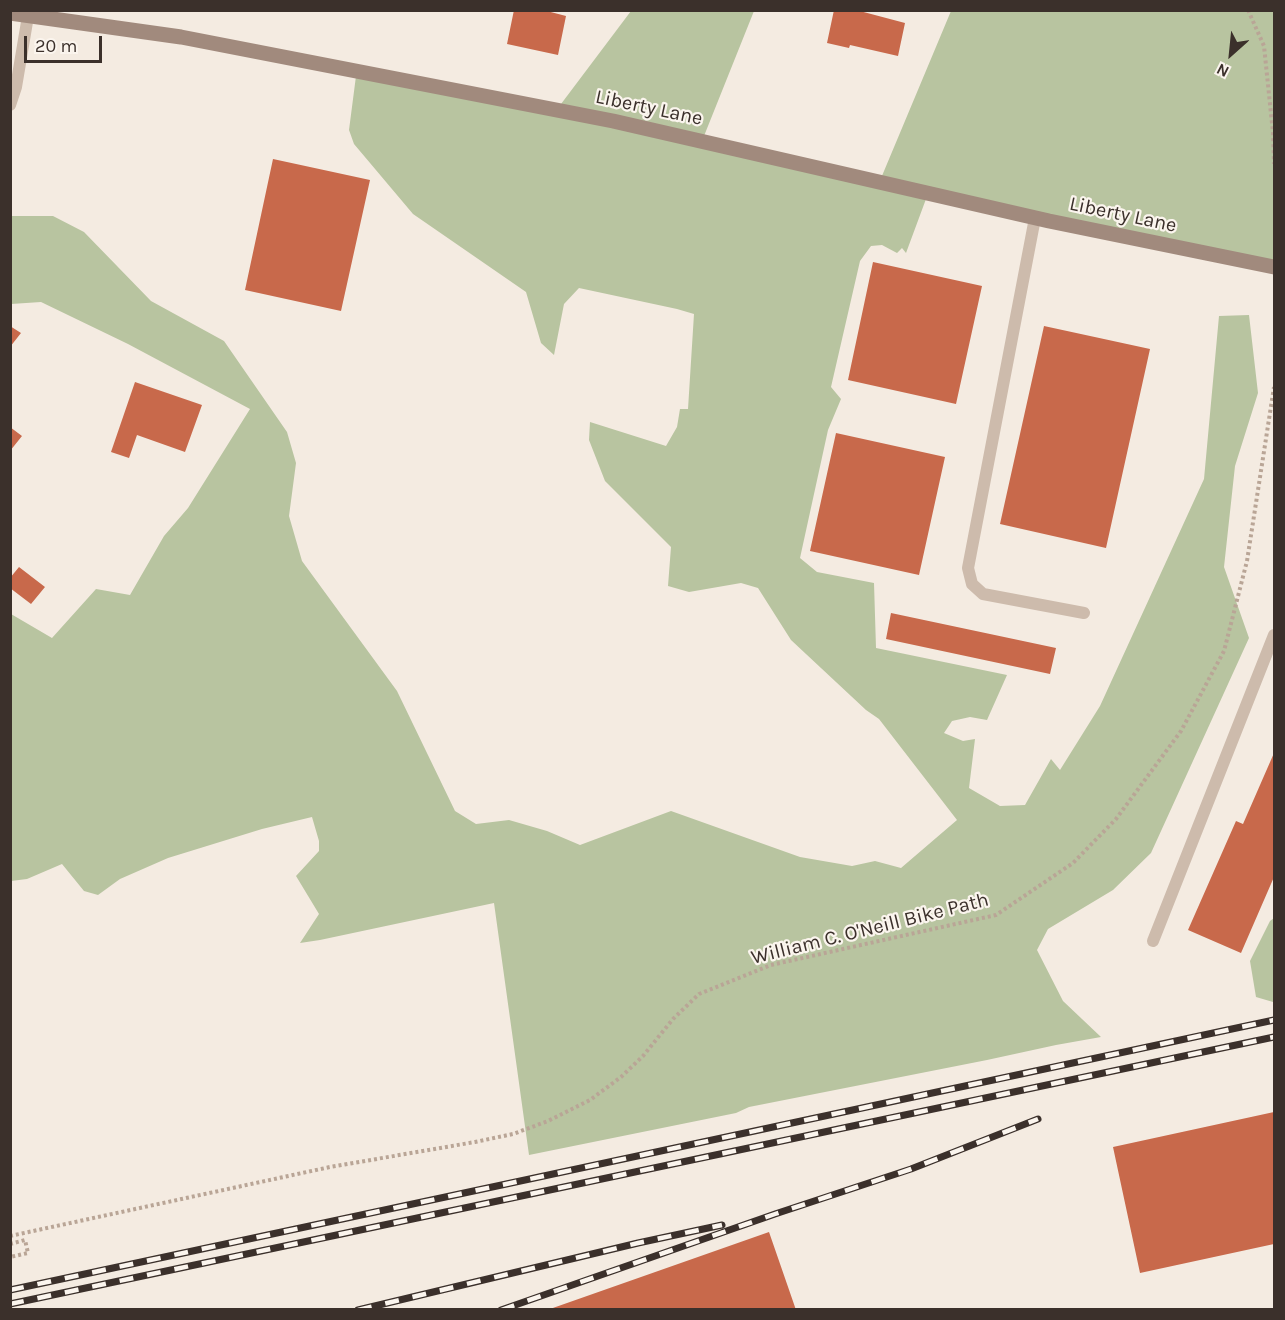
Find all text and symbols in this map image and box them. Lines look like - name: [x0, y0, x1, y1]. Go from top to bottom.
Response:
- scale bar: [27, 24, 105, 62]
- north arrow: [1201, 24, 1261, 84]
- text: 20 m: [35, 35, 77, 57]
- text: N: [1213, 59, 1232, 82]
- street label: Liberty Lane: [593, 85, 705, 131]
- street label: Liberty Lane: [1067, 192, 1179, 238]
- street label: William C. O'Neill Bike Path: [749, 888, 991, 970]

